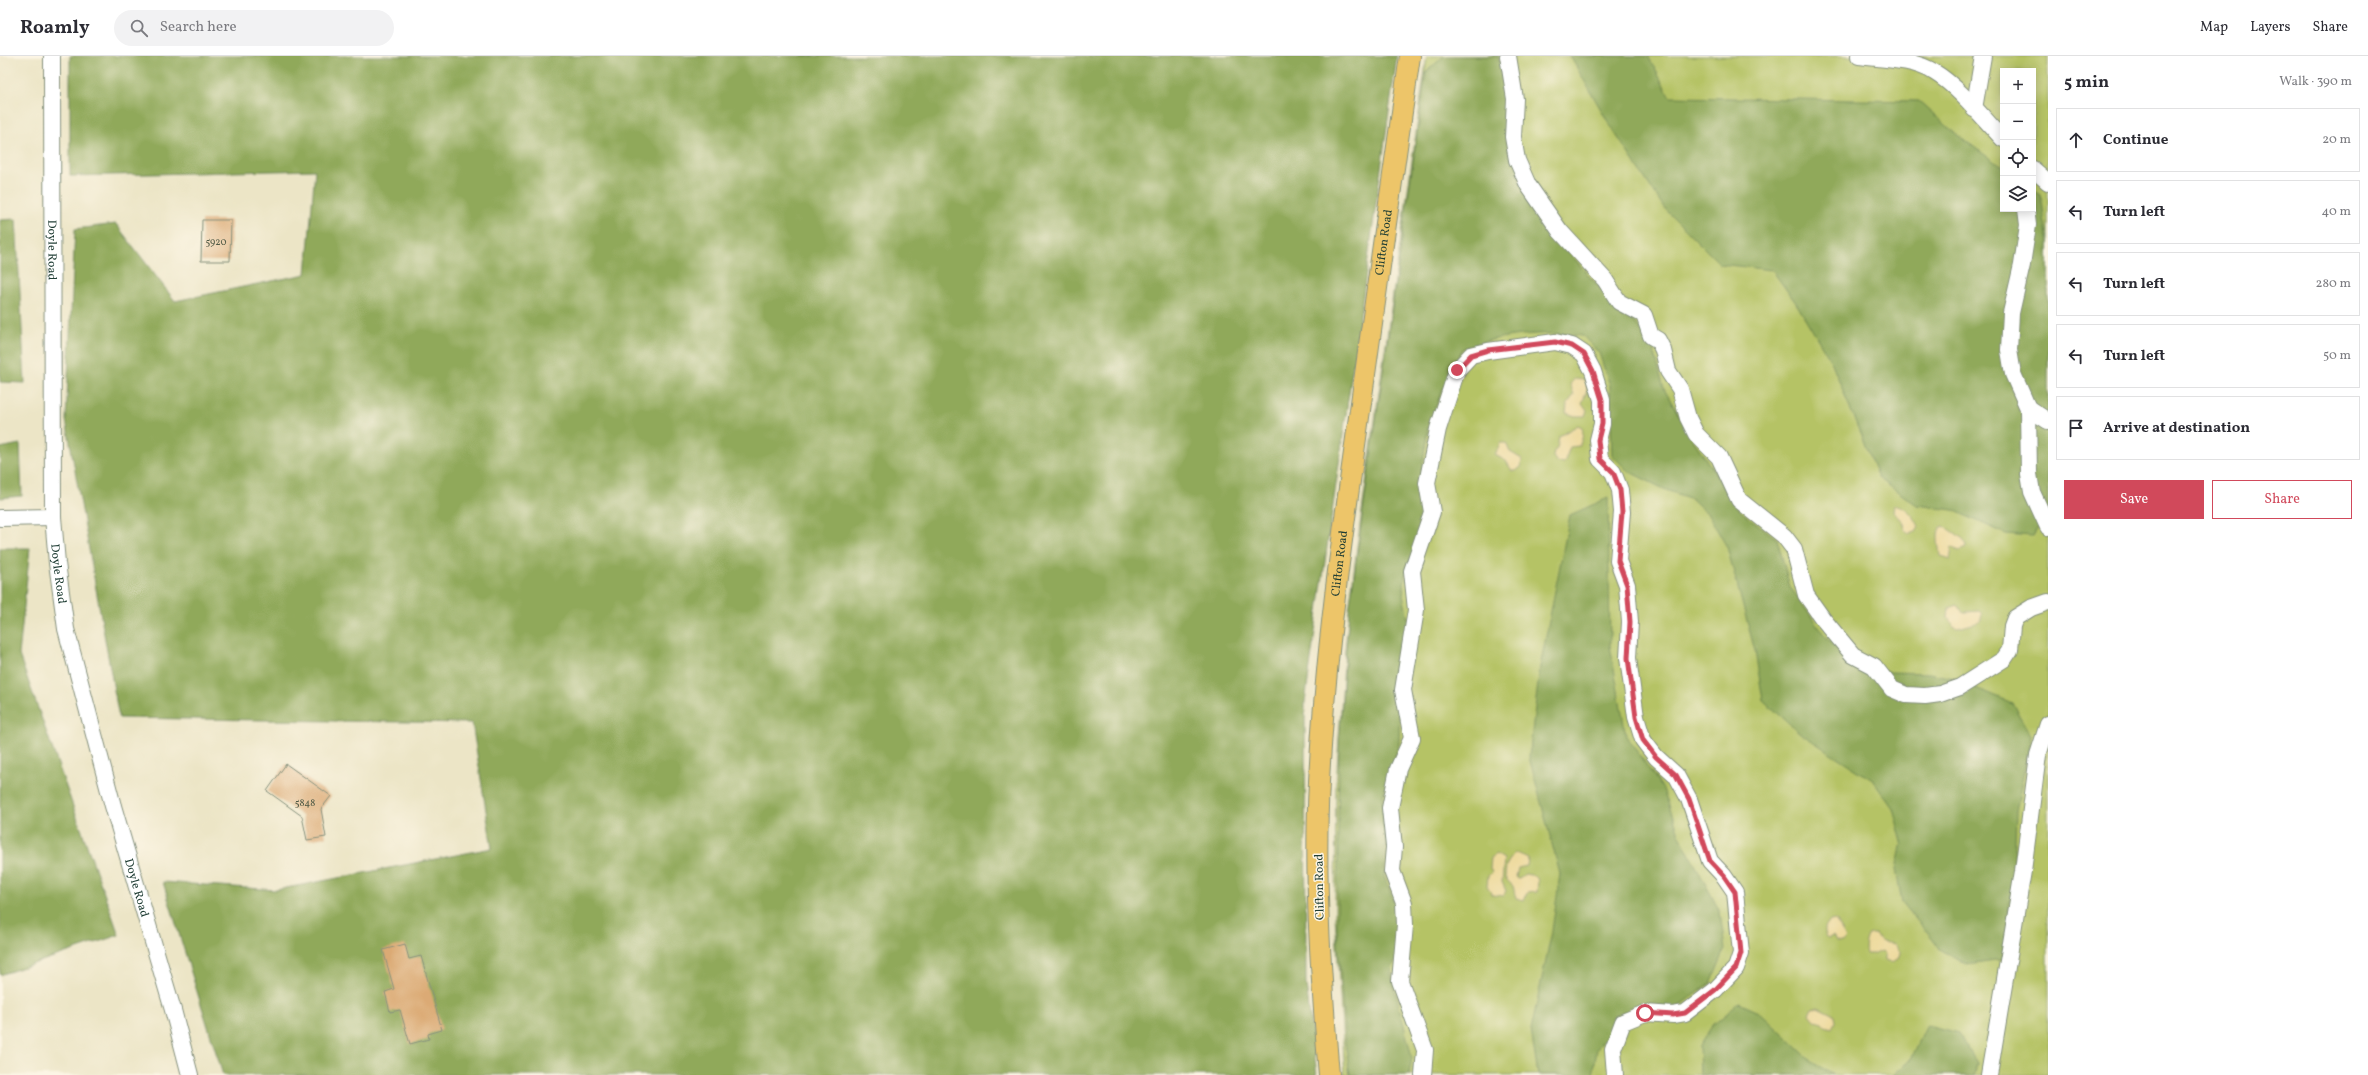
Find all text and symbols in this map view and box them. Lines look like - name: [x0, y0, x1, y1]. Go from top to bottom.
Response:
- search box: [114, 10, 394, 46]
- text: Roamly: [20, 15, 90, 41]
- icon: search: [128, 17, 150, 39]
- text: Search here: [160, 17, 237, 38]
- text: Map: [2200, 18, 2228, 37]
- text: Layers: [2250, 18, 2290, 37]
- text: Share: [2312, 18, 2348, 37]
- map controls: [2000, 68, 2036, 212]
- button: +: [2000, 68, 2036, 104]
- text: 5 min: [2064, 71, 2109, 94]
- text: Walk · 390 m: [2279, 73, 2352, 91]
- button: −: [2000, 104, 2036, 140]
- icon: ahead: [2065, 129, 2087, 151]
- text: Continue: [2103, 130, 2168, 151]
- text: 20 m: [2322, 131, 2351, 149]
- button: locate: [2000, 140, 2036, 176]
- button: layers: [2000, 176, 2036, 212]
- icon: left: [2065, 201, 2087, 223]
- text: Turn left: [2103, 202, 2165, 223]
- text: 40 m: [2322, 203, 2351, 221]
- street label: Clifton Road: [1372, 208, 1397, 276]
- street label: Doyle Road: [43, 220, 59, 280]
- house number: 5920: [205, 235, 227, 249]
- icon: left: [2065, 273, 2087, 295]
- text: Turn left: [2103, 274, 2165, 295]
- text: 280 m: [2315, 275, 2351, 293]
- icon: left: [2065, 345, 2087, 367]
- text: Turn left: [2103, 346, 2165, 367]
- text: 50 m: [2323, 347, 2351, 365]
- route end: [1448, 361, 1466, 379]
- icon: arrive: [2065, 417, 2087, 439]
- text: Arrive at destination: [2103, 418, 2250, 439]
- button: Save: [2064, 480, 2204, 519]
- button: Share: [2212, 480, 2352, 519]
- street label: Clifton Road: [1328, 529, 1352, 597]
- street label: Doyle Road: [46, 543, 70, 605]
- house number: 5848: [295, 796, 315, 810]
- street label: Clifton Road: [1311, 854, 1329, 920]
- street label: Doyle Road: [120, 857, 152, 919]
- route start: [1636, 1004, 1654, 1022]

